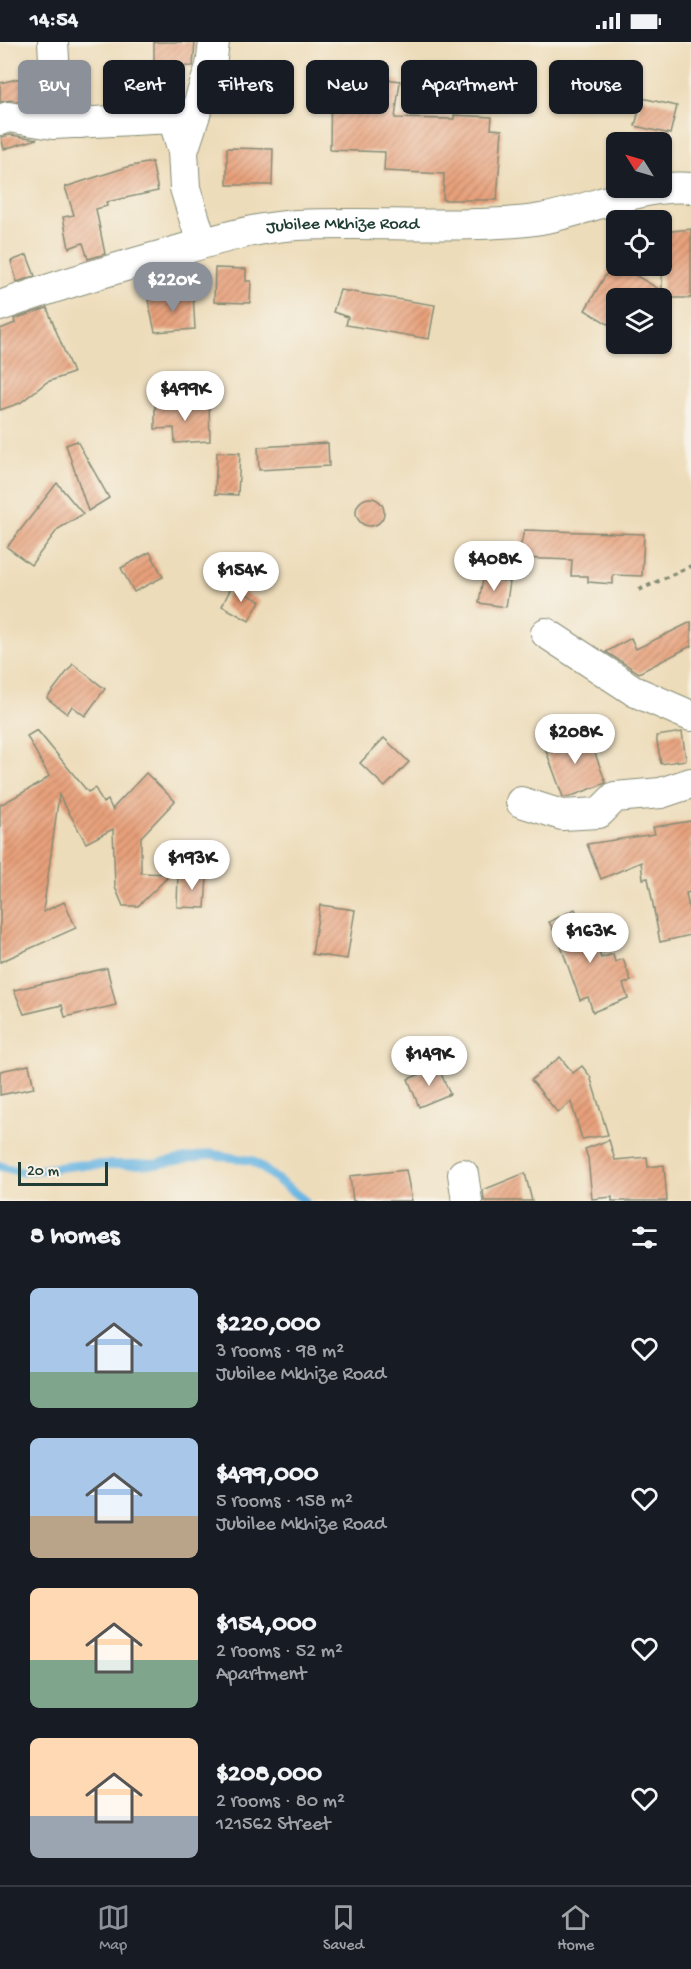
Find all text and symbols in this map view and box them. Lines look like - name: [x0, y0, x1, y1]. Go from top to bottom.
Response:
- text: 14:54: [30, 8, 78, 34]
- chip: Buy: [18, 60, 91, 114]
- chip: Rent: [103, 60, 185, 114]
- chip: Filters: [197, 60, 294, 114]
- chip: New: [306, 60, 389, 114]
- chip: Apartment: [401, 60, 537, 114]
- chip: House: [549, 60, 643, 114]
- north arrow: [606, 132, 672, 198]
- map controls: [606, 132, 672, 354]
- button: locate: [606, 210, 672, 276]
- street label: Jubilee Mkhize Road: [265, 213, 421, 239]
- pin: $220K: [131, 262, 215, 313]
- text: $220K: [148, 270, 198, 293]
- button: layers: [606, 288, 672, 354]
- pin: $499K: [143, 371, 227, 422]
- text: $499K: [160, 379, 210, 402]
- pin: $408K: [452, 541, 536, 592]
- text: $408K: [468, 549, 520, 572]
- pin: $154K: [199, 552, 283, 603]
- text: $154K: [217, 560, 265, 583]
- pin: $208K: [533, 714, 617, 765]
- text: $208K: [549, 722, 601, 745]
- pin: $193K: [150, 840, 234, 891]
- text: $193K: [168, 848, 216, 871]
- pin: $163K: [548, 913, 632, 964]
- text: $163K: [566, 921, 614, 944]
- pin: $149K: [387, 1036, 471, 1087]
- text: $149K: [405, 1044, 453, 1067]
- scale bar: [18, 1159, 108, 1186]
- text: 20 m: [27, 1163, 59, 1182]
- icon: filters: [628, 1221, 661, 1254]
- text: 8 homes: [30, 1222, 119, 1253]
- text: $220,000: [216, 1310, 320, 1341]
- icon: home: [78, 1312, 150, 1384]
- icon: heart: [628, 1332, 661, 1365]
- text: 3 rooms · 98 m²: [216, 1341, 344, 1364]
- text: Jubilee Mkhize Road: [216, 1364, 386, 1387]
- text: $499,000: [216, 1460, 319, 1491]
- icon: home: [78, 1462, 150, 1534]
- icon: heart: [628, 1482, 661, 1515]
- text: 5 rooms · 158 m²: [216, 1491, 353, 1514]
- text: Jubilee Mkhize Road: [216, 1514, 386, 1537]
- text: $154,000: [216, 1610, 317, 1641]
- icon: home: [78, 1612, 150, 1684]
- icon: heart: [628, 1632, 661, 1665]
- text: 2 rooms · 52 m²: [216, 1641, 343, 1664]
- text: Apartment: [216, 1664, 306, 1687]
- text: $208,000: [216, 1760, 322, 1791]
- icon: home: [78, 1762, 150, 1834]
- icon: heart: [628, 1782, 661, 1815]
- text: 2 rooms · 80 m²: [216, 1791, 345, 1814]
- text: 121562 Street: [216, 1814, 330, 1837]
- tab: Map: [97, 1901, 130, 1956]
- tab: Saved: [323, 1901, 364, 1956]
- tab: Home: [557, 1901, 594, 1956]

